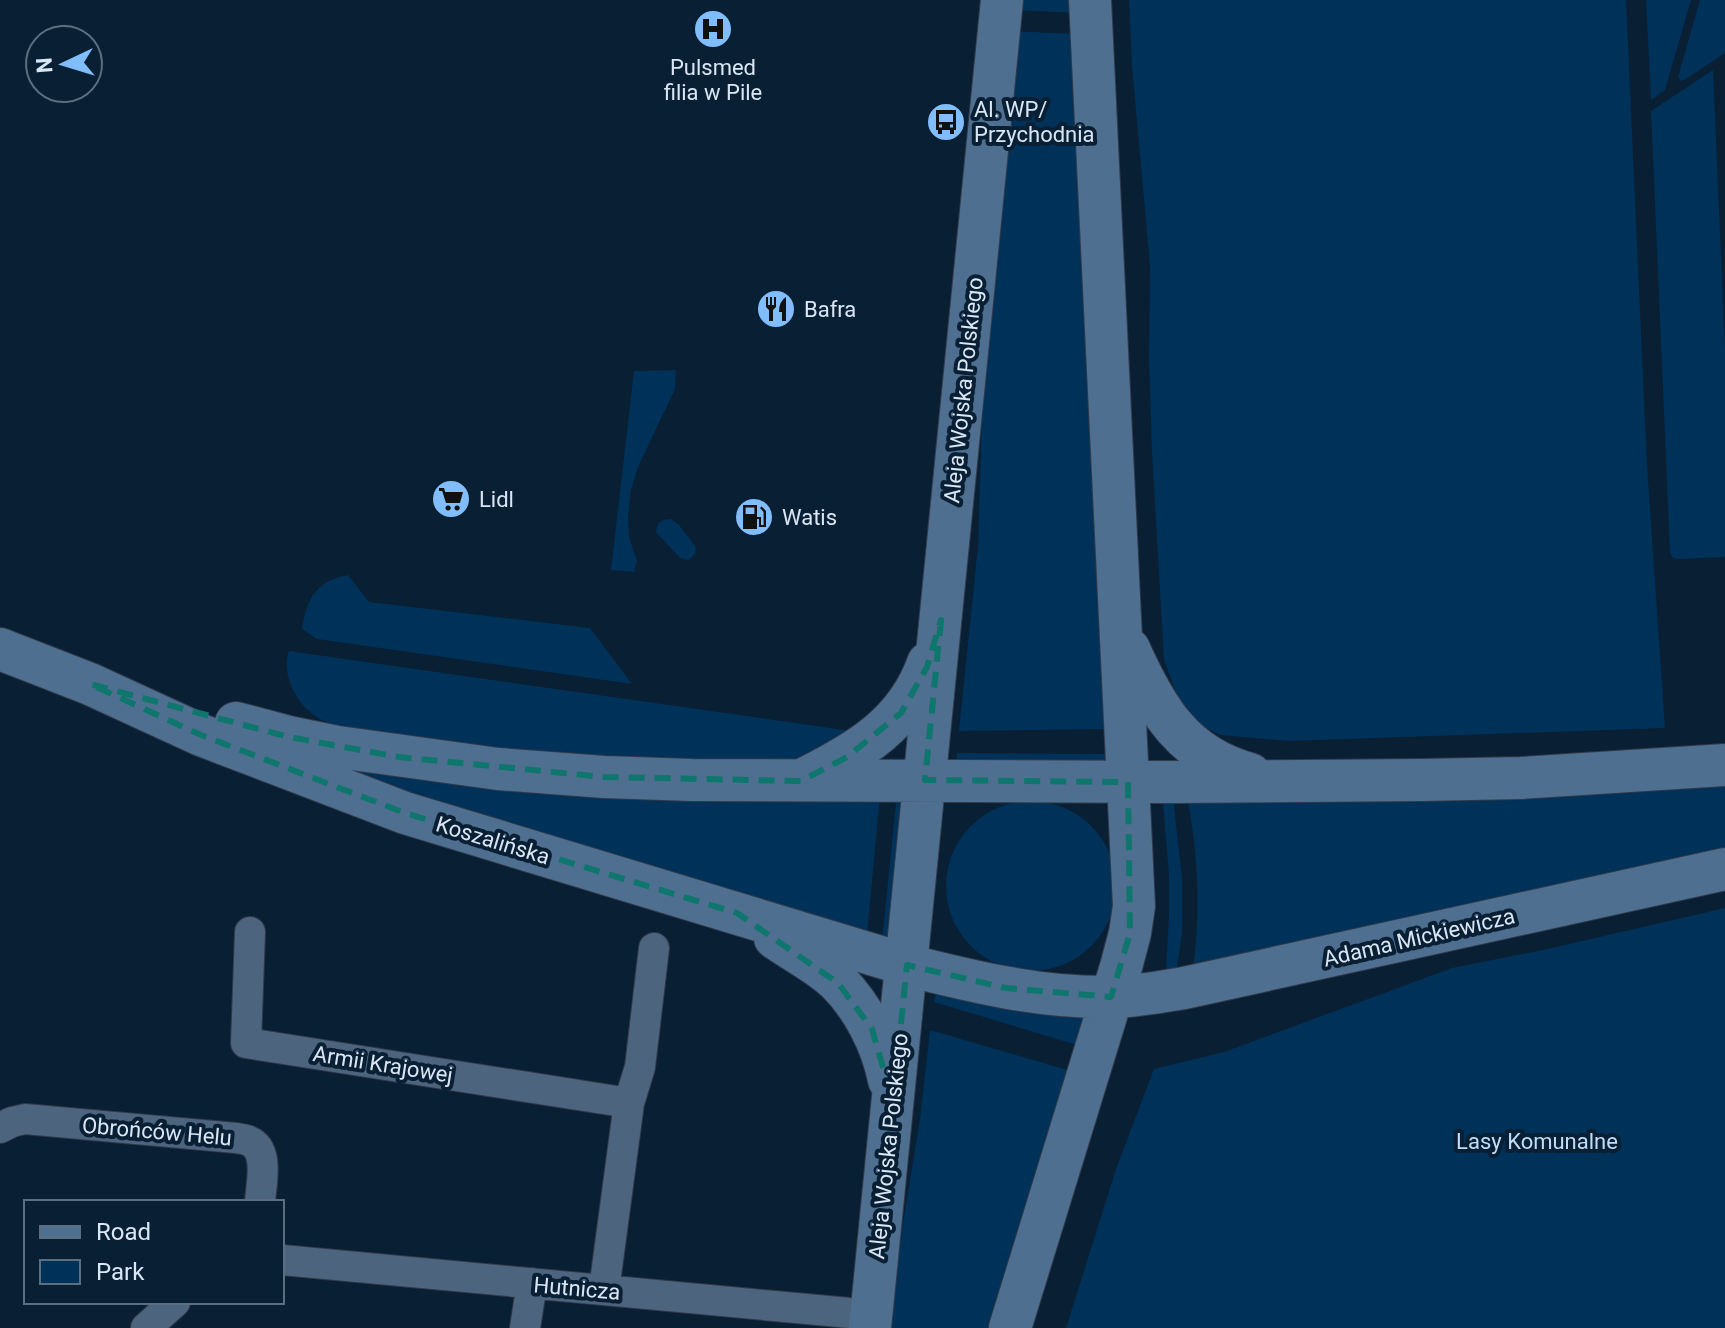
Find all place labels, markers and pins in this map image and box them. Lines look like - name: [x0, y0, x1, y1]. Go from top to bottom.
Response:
- hospital icon: Pulsmed filia w Pile: [692, 8, 734, 50]
- place label: Pulsmed filia w Pile: [664, 55, 762, 105]
- place label: Al. WP/ Przychodnia: [974, 97, 1095, 147]
- bus stop icon: Al. WP/ Przychodnia: [925, 101, 967, 143]
- restaurant icon: Bafra: [755, 288, 797, 330]
- place label: Bafra: [804, 297, 856, 322]
- supermarket icon: Lidl: [430, 478, 472, 520]
- place label: Lidl: [479, 487, 514, 512]
- fuel station icon: Watis: [733, 496, 775, 538]
- place label: Watis: [782, 505, 837, 530]

